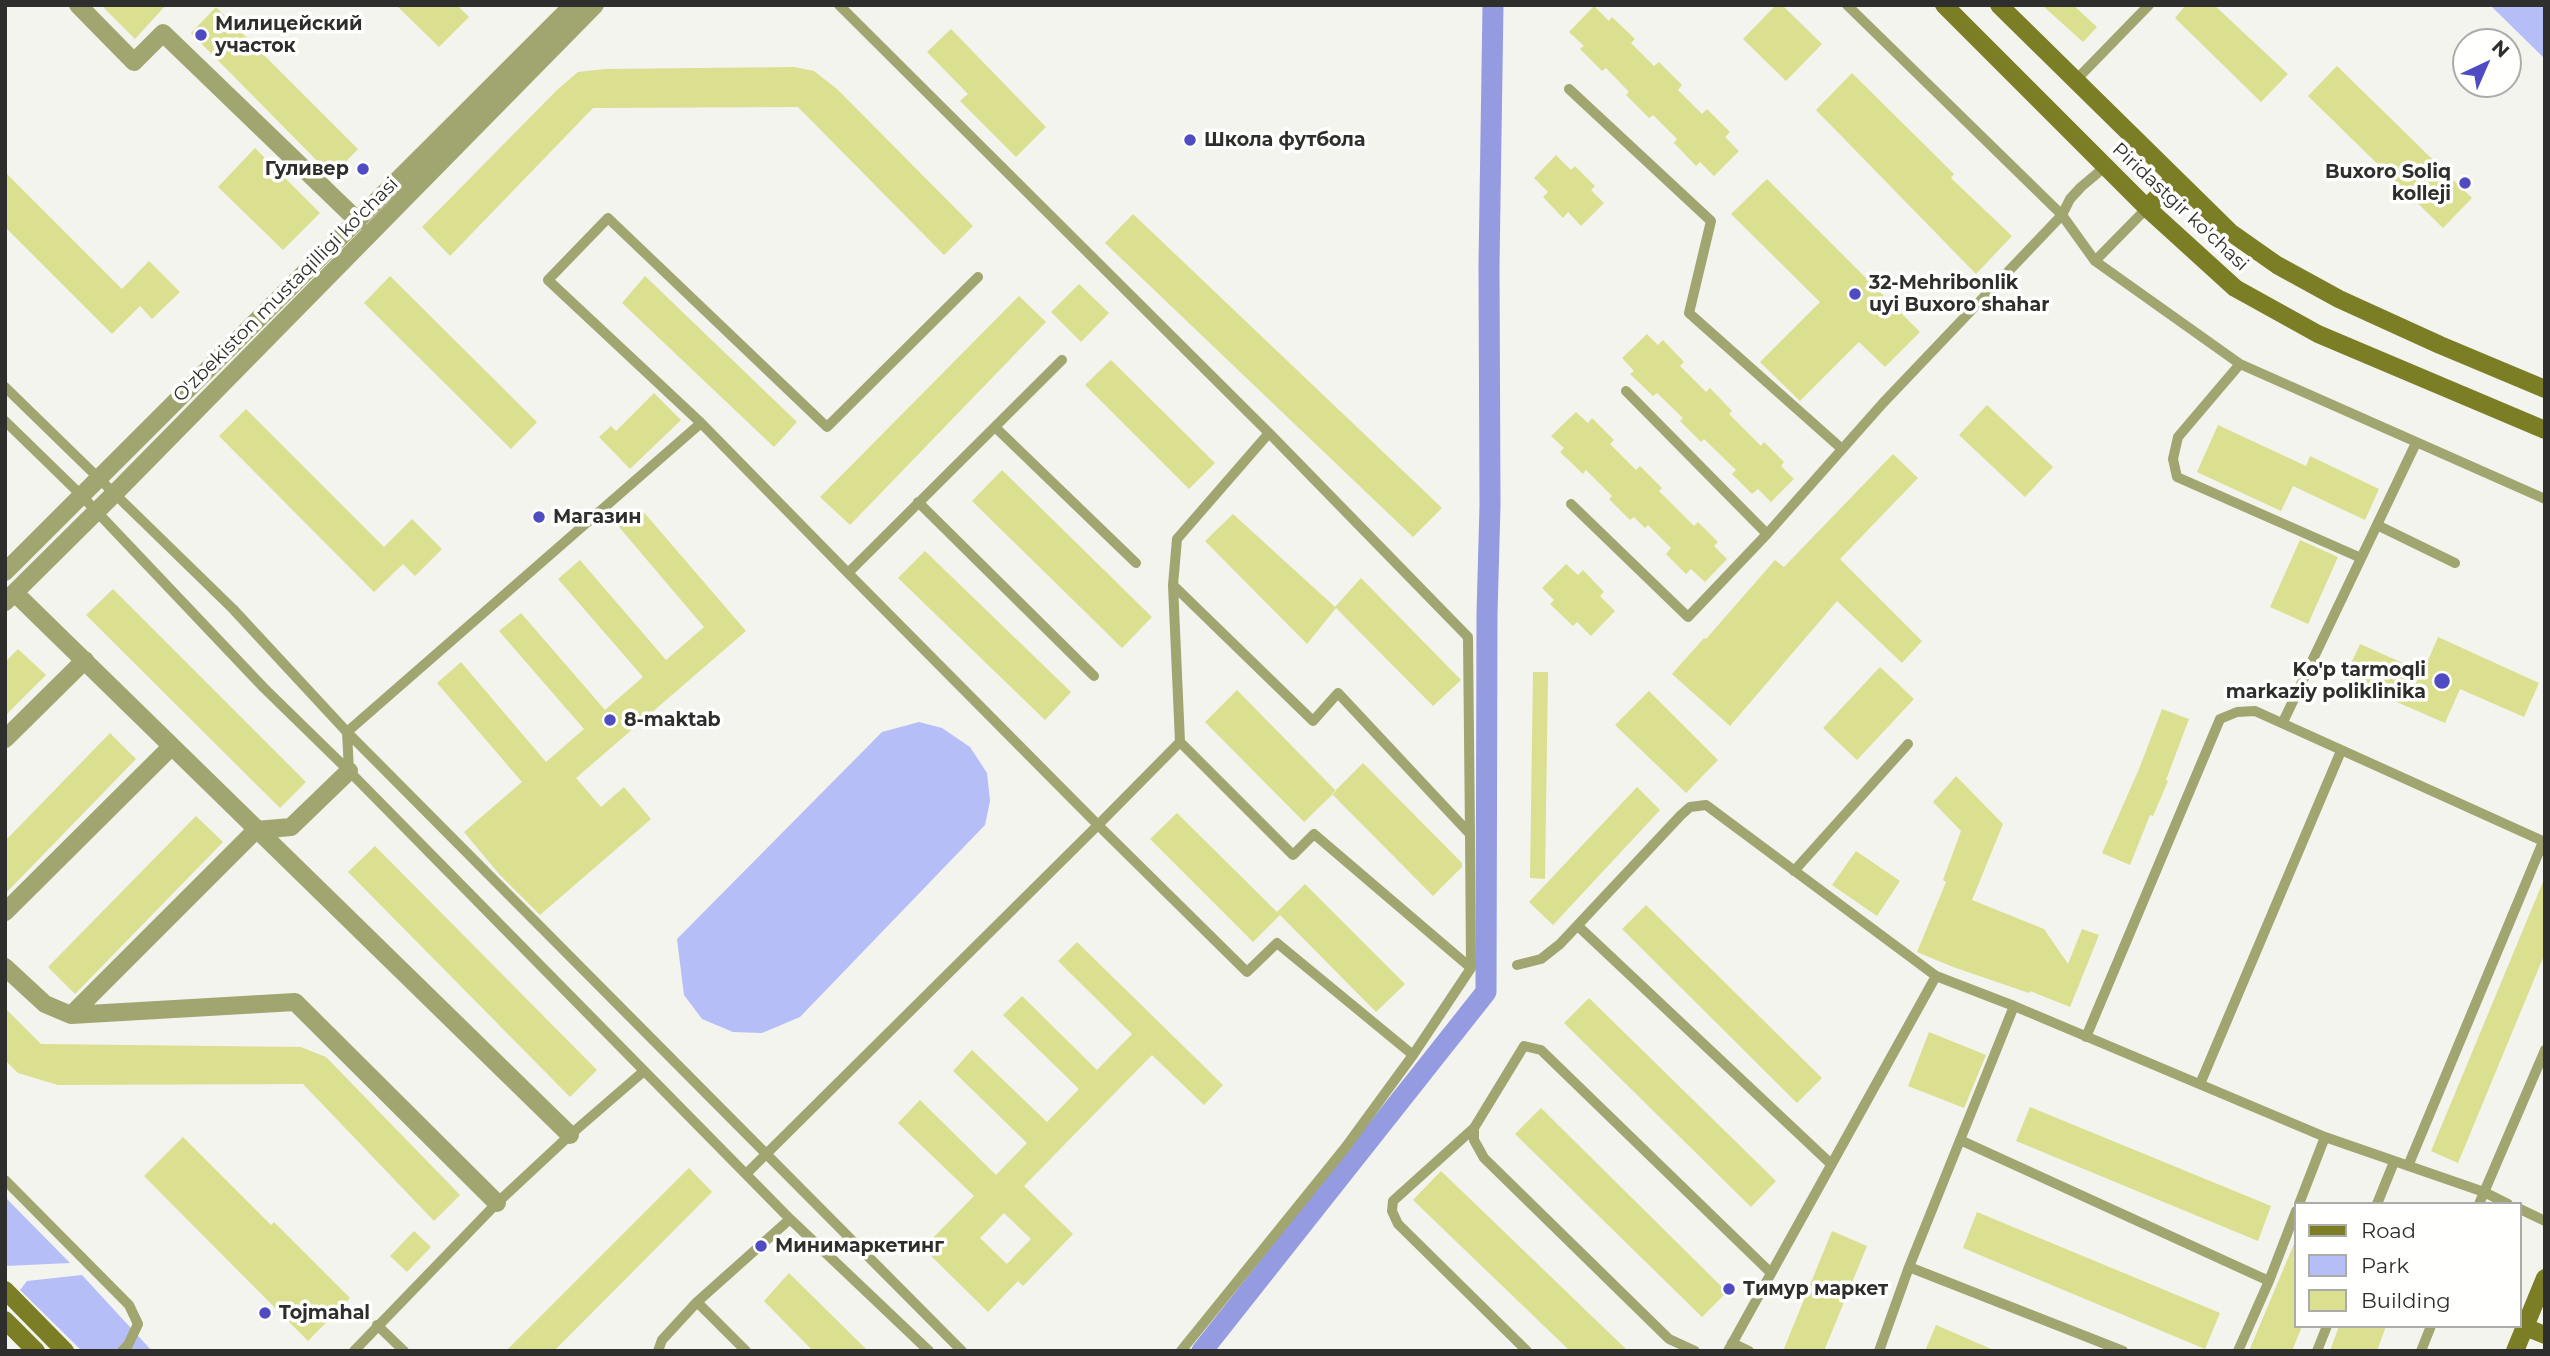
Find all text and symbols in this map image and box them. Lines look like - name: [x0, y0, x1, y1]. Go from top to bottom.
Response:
- place label: Милицейский участок: [215, 13, 362, 57]
- marker: Милицейский участок: [193, 27, 209, 43]
- north arrow: [2452, 28, 2522, 98]
- text: N: [2487, 35, 2514, 63]
- place label: Школа футбола: [1204, 129, 1365, 151]
- marker: Школа футбола: [1182, 132, 1198, 148]
- street label: Piridastgir ko'chasi: [2107, 138, 2253, 276]
- place label: Гуливер: [265, 158, 349, 180]
- marker: Гуливер: [355, 161, 371, 177]
- place label: Buxoro Soliq kolleji: [2325, 161, 2451, 205]
- street label: O'zbekiston mustaqilligi ko'chasi: [169, 173, 403, 407]
- marker: Buxoro Soliq kolleji: [2457, 175, 2473, 191]
- place label: 32-Mehribonlik uyi Buxoro shahar: [1869, 272, 2049, 316]
- marker: 32-Mehribonlik uyi Buxoro shahar: [1847, 286, 1863, 302]
- place label: Магазин: [553, 506, 641, 528]
- marker: Магазин: [531, 509, 547, 525]
- place label: Ko'p tarmoqli markaziy poliklinika: [2226, 659, 2426, 703]
- marker: Ko'p tarmoqli markaziy poliklinika: [2432, 671, 2452, 691]
- place label: 8-maktab: [624, 709, 721, 731]
- marker: 8-maktab: [602, 712, 618, 728]
- legend: [2294, 1202, 2522, 1328]
- text: Road: [2361, 1218, 2416, 1243]
- place label: Минимаркетинг: [775, 1235, 944, 1257]
- marker: Минимаркетинг: [753, 1238, 769, 1254]
- text: Park: [2361, 1253, 2409, 1278]
- place label: Тимур маркет: [1743, 1278, 1888, 1300]
- marker: Тимур маркет: [1721, 1281, 1737, 1297]
- text: Building: [2361, 1288, 2451, 1313]
- place label: Tojmahal: [279, 1302, 370, 1324]
- marker: Tojmahal: [257, 1305, 273, 1321]

